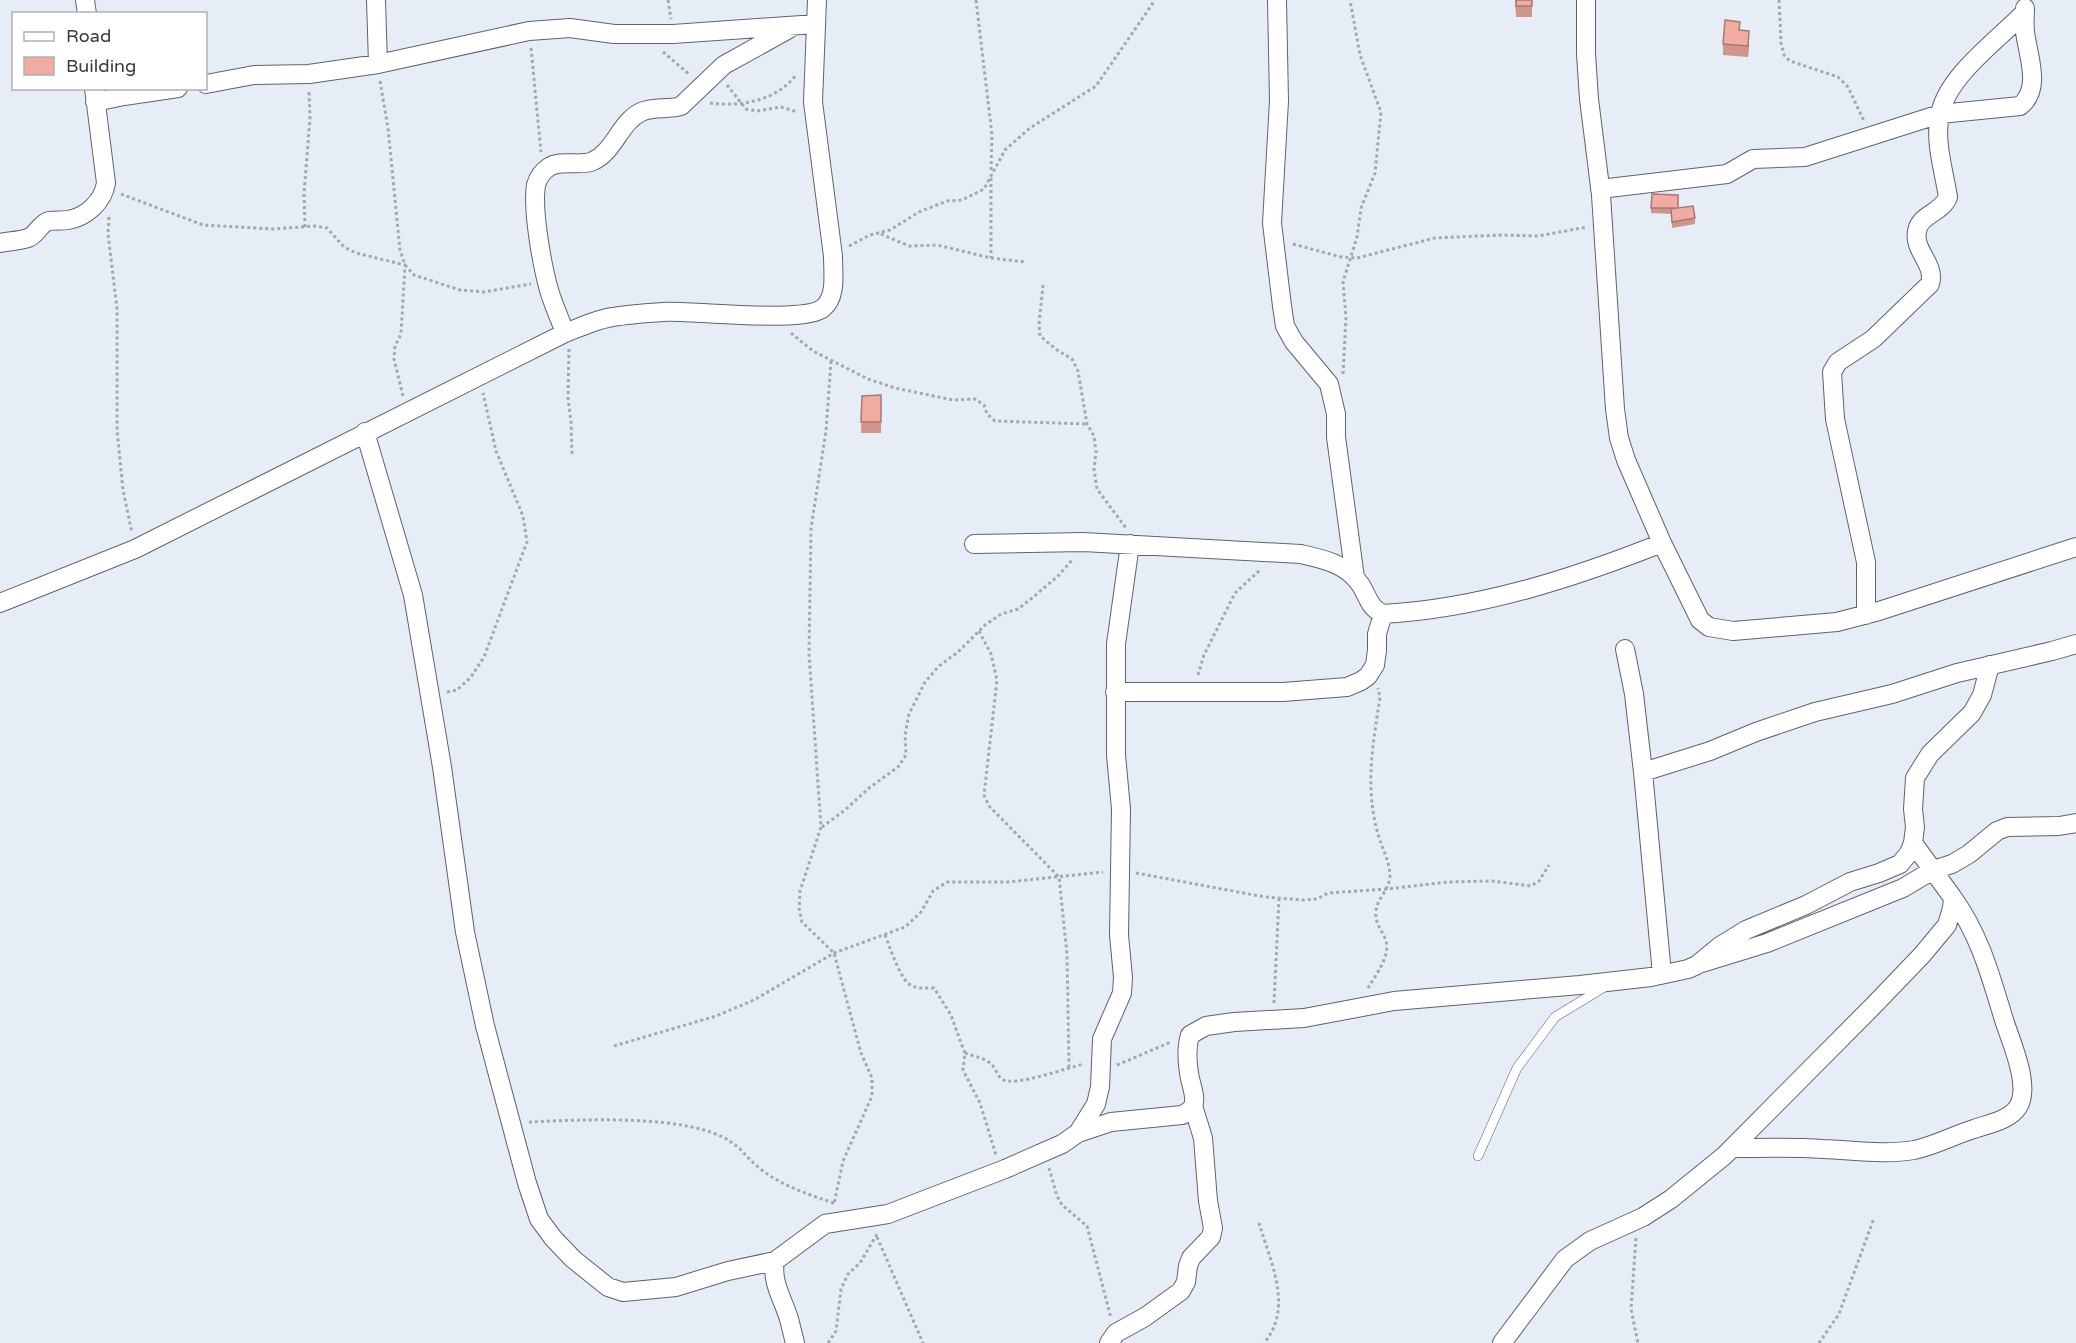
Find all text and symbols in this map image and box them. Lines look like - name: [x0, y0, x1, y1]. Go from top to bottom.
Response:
- legend: [12, 12, 207, 90]
- text: Road: [66, 25, 111, 47]
- text: Building: [66, 55, 136, 77]

